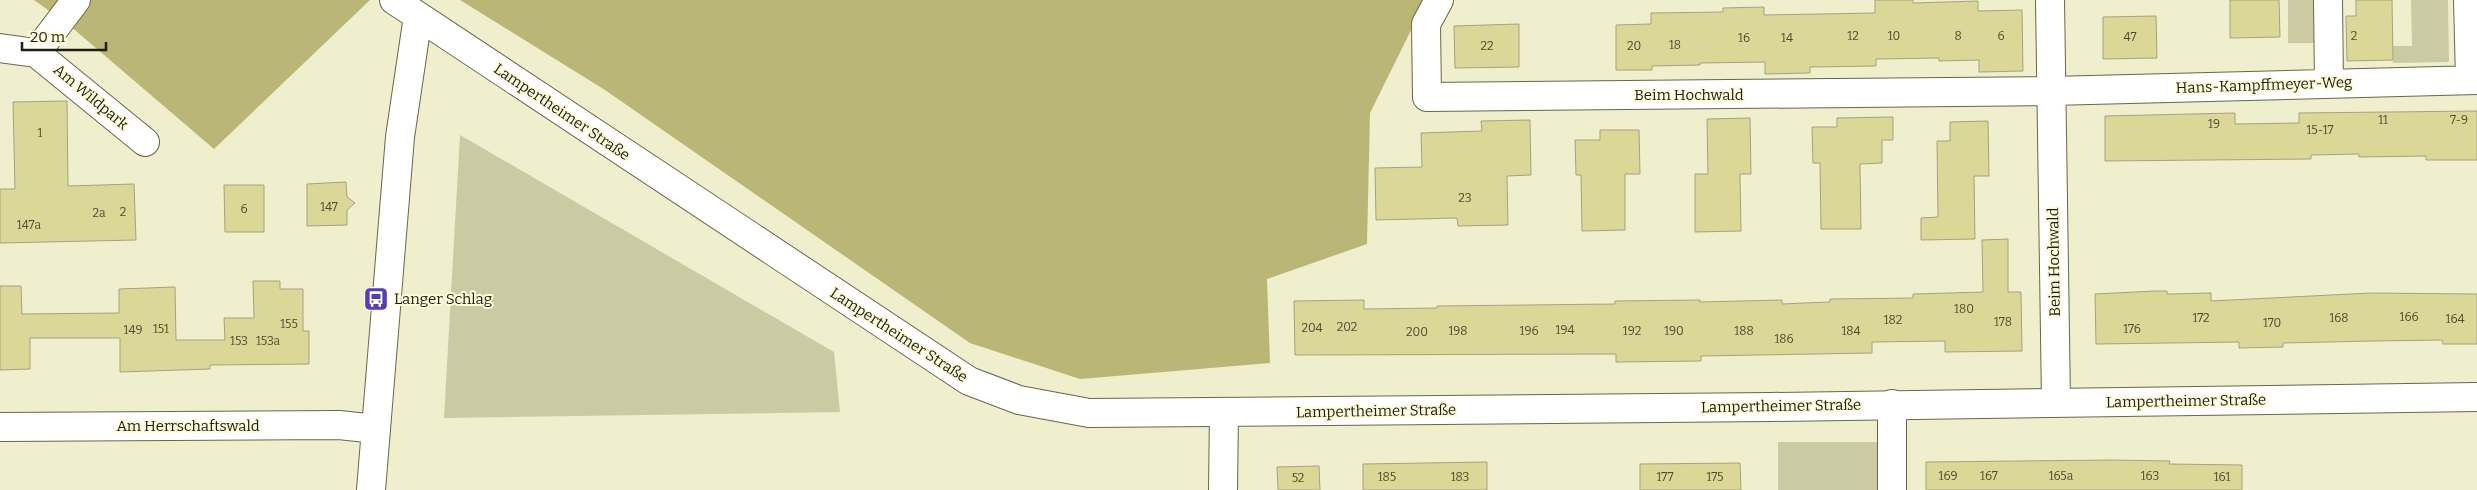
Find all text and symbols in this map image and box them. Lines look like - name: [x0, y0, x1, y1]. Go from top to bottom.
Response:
- scale bar: [22, 20, 106, 52]
- text: 20 m: [30, 28, 66, 46]
- house number: 12: [1847, 29, 1859, 43]
- house number: 10: [1888, 29, 1900, 43]
- house number: 8: [1954, 29, 1962, 43]
- house number: 6: [1997, 29, 2005, 43]
- house number: 2: [2351, 29, 2357, 43]
- house number: 47: [2124, 30, 2136, 44]
- house number: 16: [1738, 31, 1750, 45]
- house number: 14: [1781, 31, 1793, 45]
- house number: 18: [1669, 38, 1681, 52]
- house number: 22: [1480, 39, 1494, 53]
- house number: 20: [1627, 39, 1641, 53]
- street label: Lampertheimer Straße: [491, 60, 633, 164]
- street label: Am Wildpark: [50, 61, 132, 134]
- street label: Hans-Kampffmeyer-Weg: [2175, 73, 2353, 97]
- street label: Beim Hochwald: [1634, 86, 1744, 104]
- house number: 11: [2378, 113, 2388, 127]
- house number: 7-9: [2450, 113, 2468, 127]
- house number: 19: [2208, 117, 2220, 131]
- house number: 15-17: [2306, 123, 2334, 137]
- house number: 1: [38, 126, 43, 140]
- house number: 23: [1458, 191, 1472, 205]
- house number: 147: [320, 200, 338, 214]
- house number: 6: [240, 202, 248, 216]
- house number: 2: [120, 205, 126, 219]
- house number: 2a: [92, 206, 106, 220]
- street label: Beim Hochwald: [2044, 207, 2064, 317]
- house number: 147a: [17, 218, 42, 232]
- street label: Lampertheimer Straße: [827, 284, 971, 386]
- bus stop icon: Langer Schlag: [363, 286, 389, 312]
- place label: Langer Schlag: [394, 290, 492, 308]
- house number: 180: [1954, 302, 1974, 316]
- house number: 166: [2400, 310, 2418, 324]
- house number: 172: [2192, 311, 2210, 325]
- house number: 168: [2329, 311, 2349, 325]
- house number: 164: [2446, 312, 2464, 326]
- house number: 182: [1884, 313, 1902, 327]
- house number: 178: [1994, 315, 2012, 329]
- house number: 170: [2263, 316, 2281, 330]
- house number: 155: [280, 317, 298, 331]
- house number: 202: [1337, 320, 1357, 334]
- house number: 204: [1301, 321, 1323, 335]
- house number: 151: [153, 322, 169, 336]
- house number: 176: [2123, 322, 2141, 336]
- house number: 149: [124, 323, 142, 337]
- house number: 194: [1556, 323, 1574, 337]
- house number: 198: [1448, 324, 1468, 338]
- house number: 196: [1520, 324, 1538, 338]
- house number: 192: [1623, 324, 1641, 338]
- house number: 190: [1664, 324, 1684, 338]
- house number: 188: [1734, 324, 1754, 338]
- house number: 184: [1841, 324, 1861, 338]
- house number: 200: [1406, 325, 1428, 339]
- house number: 186: [1774, 332, 1794, 346]
- house number: 153: [230, 334, 248, 348]
- house number: 153a: [256, 334, 280, 348]
- street label: Lampertheimer Straße: [2106, 391, 2266, 411]
- street label: Lampertheimer Straße: [1701, 396, 1861, 416]
- street label: Lampertheimer Straße: [1296, 401, 1456, 421]
- street label: Am Herrschaftswald: [116, 417, 260, 435]
- house number: 169: [1939, 469, 1957, 483]
- house number: 167: [1980, 469, 1998, 483]
- house number: 165a: [2049, 469, 2074, 483]
- house number: 163: [2141, 469, 2159, 483]
- house number: 185: [1378, 470, 1396, 484]
- house number: 183: [1451, 470, 1470, 484]
- house number: 177: [1657, 470, 1673, 484]
- house number: 175: [1707, 470, 1723, 484]
- house number: 161: [2214, 470, 2230, 484]
- house number: 52: [1292, 471, 1304, 485]

